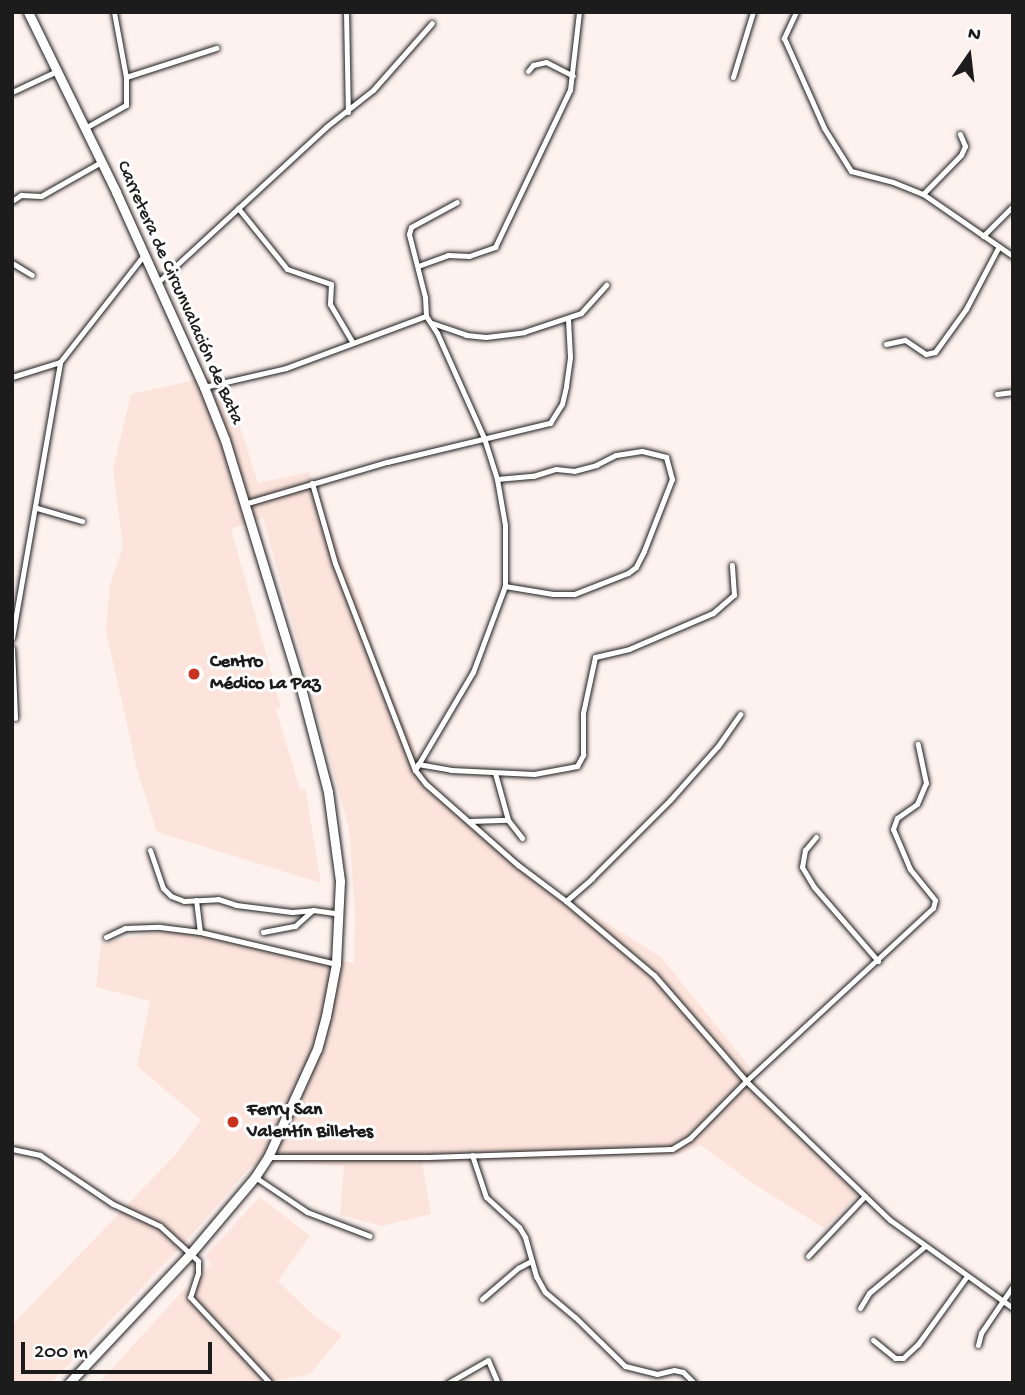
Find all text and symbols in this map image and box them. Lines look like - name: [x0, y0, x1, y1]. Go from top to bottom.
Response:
- north arrow: [934, 21, 1004, 91]
- text: N: [965, 22, 983, 48]
- street label: Carretera de Circunvalación de Bata: [110, 158, 248, 428]
- place label: Centro Médico La Paz: [210, 652, 320, 696]
- marker: Centro Médico La Paz: [184, 664, 204, 684]
- place label: Ferry San Valentín Billetes: [247, 1100, 373, 1144]
- marker: Ferry San Valentín Billetes: [225, 1114, 241, 1130]
- scale bar: [24, 1328, 215, 1372]
- text: 200 m: [34, 1341, 88, 1366]

